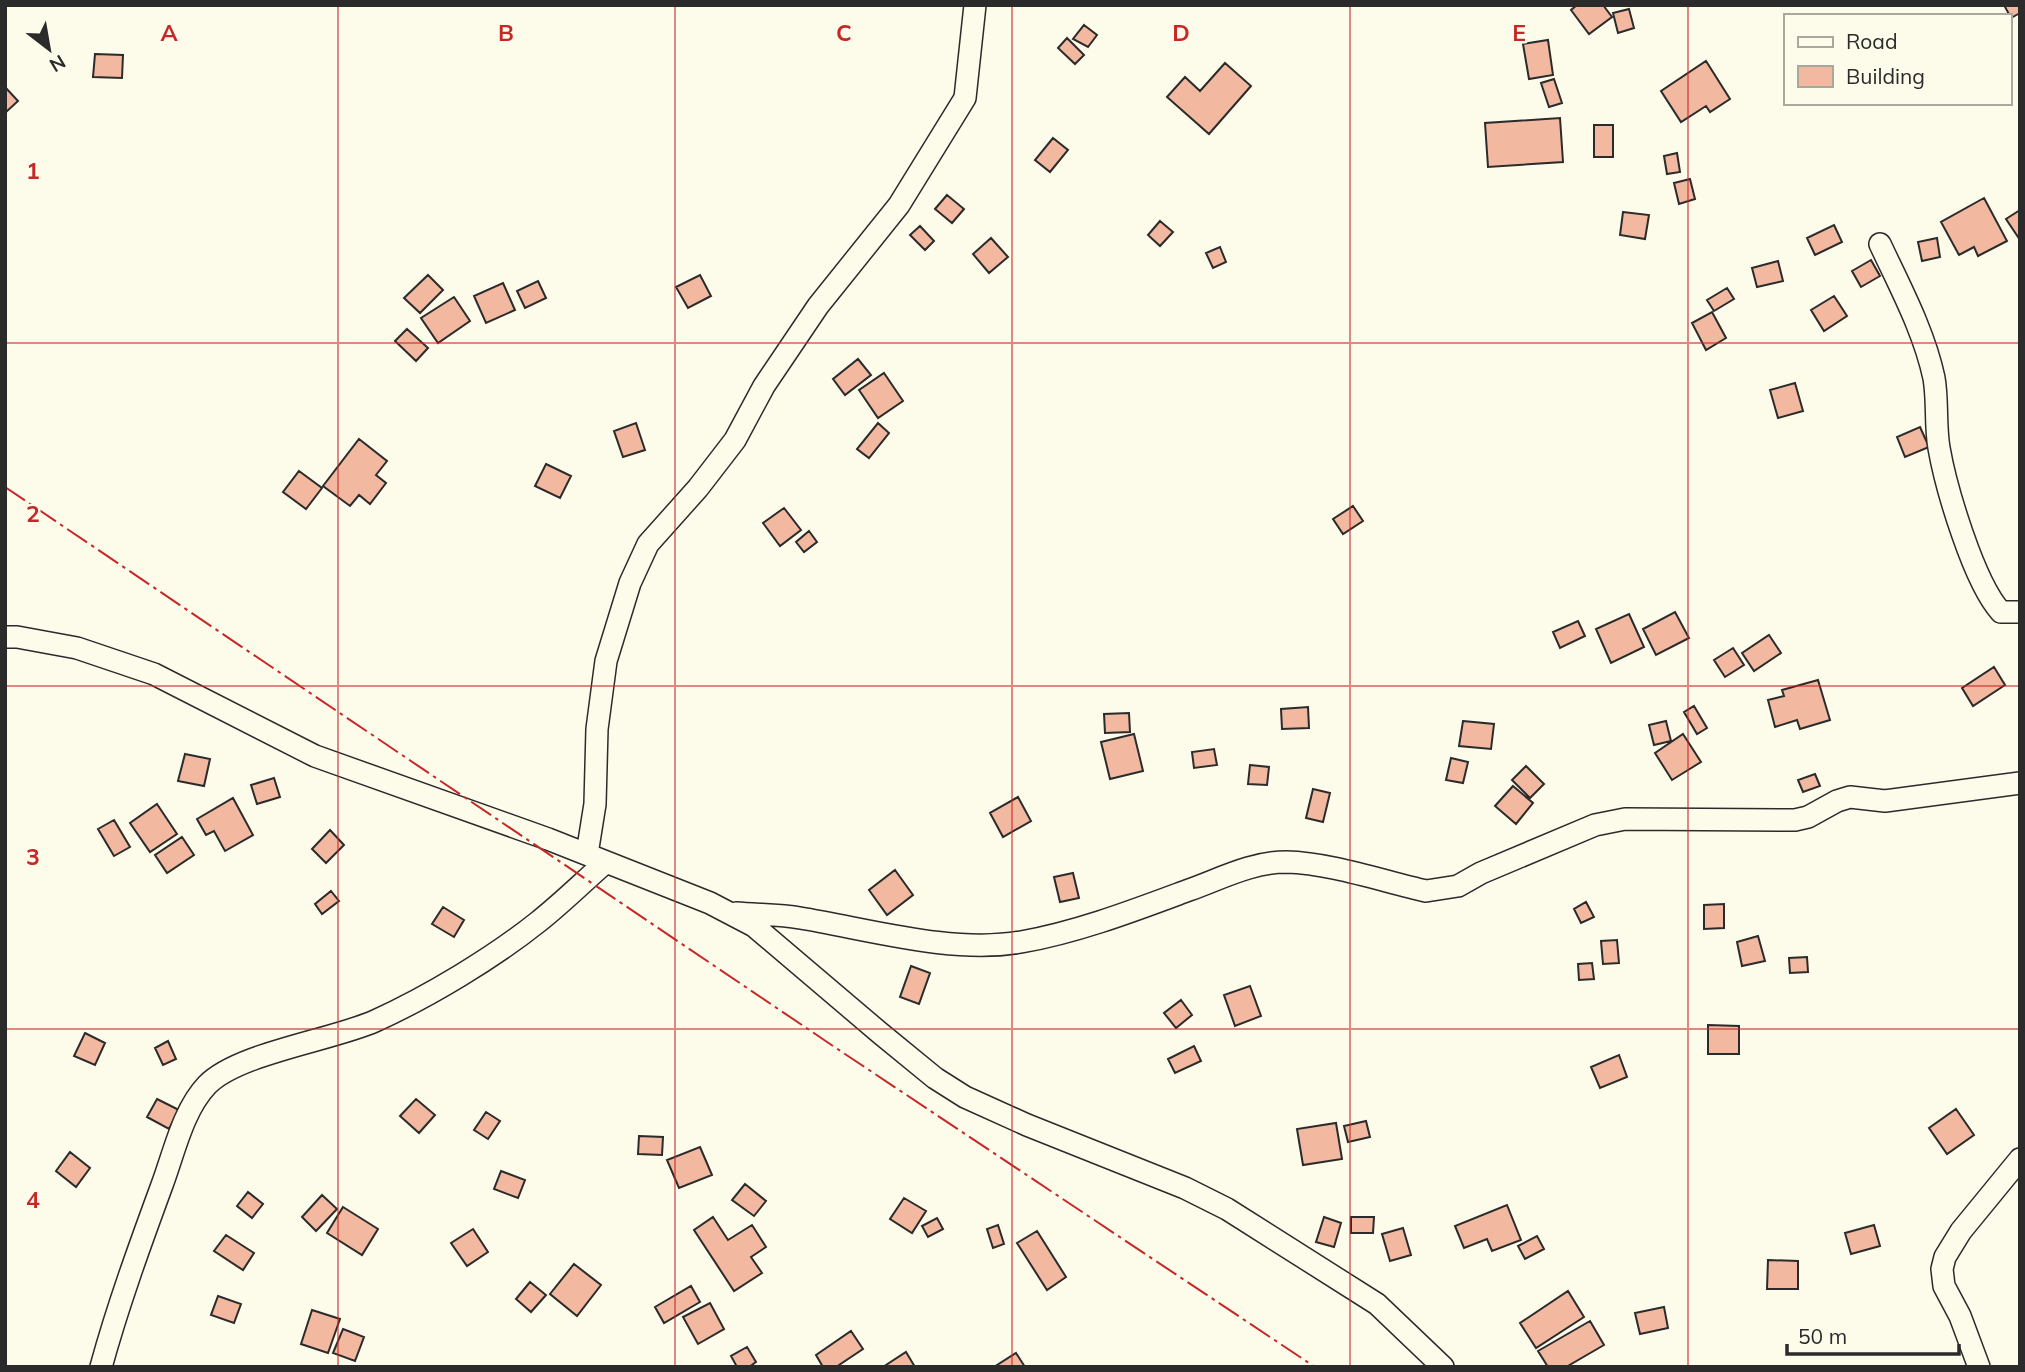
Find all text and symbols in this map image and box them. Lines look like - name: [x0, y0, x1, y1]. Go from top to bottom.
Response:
- north arrow: [14, 14, 84, 84]
- legend: [1784, 14, 2011, 105]
- text: A: [160, 18, 178, 47]
- text: B: [498, 18, 514, 47]
- text: C: [836, 18, 852, 47]
- text: D: [1172, 18, 1190, 47]
- text: E: [1512, 18, 1526, 47]
- text: Road: [1846, 28, 1897, 54]
- text: N: [45, 50, 70, 78]
- text: Building: [1846, 63, 1925, 89]
- text: 1: [26, 156, 40, 185]
- text: 2: [26, 499, 40, 528]
- text: 3: [26, 842, 40, 871]
- text: 4: [26, 1185, 40, 1214]
- scale bar: [1787, 1312, 1958, 1356]
- text: 50 m: [1798, 1323, 1847, 1349]

